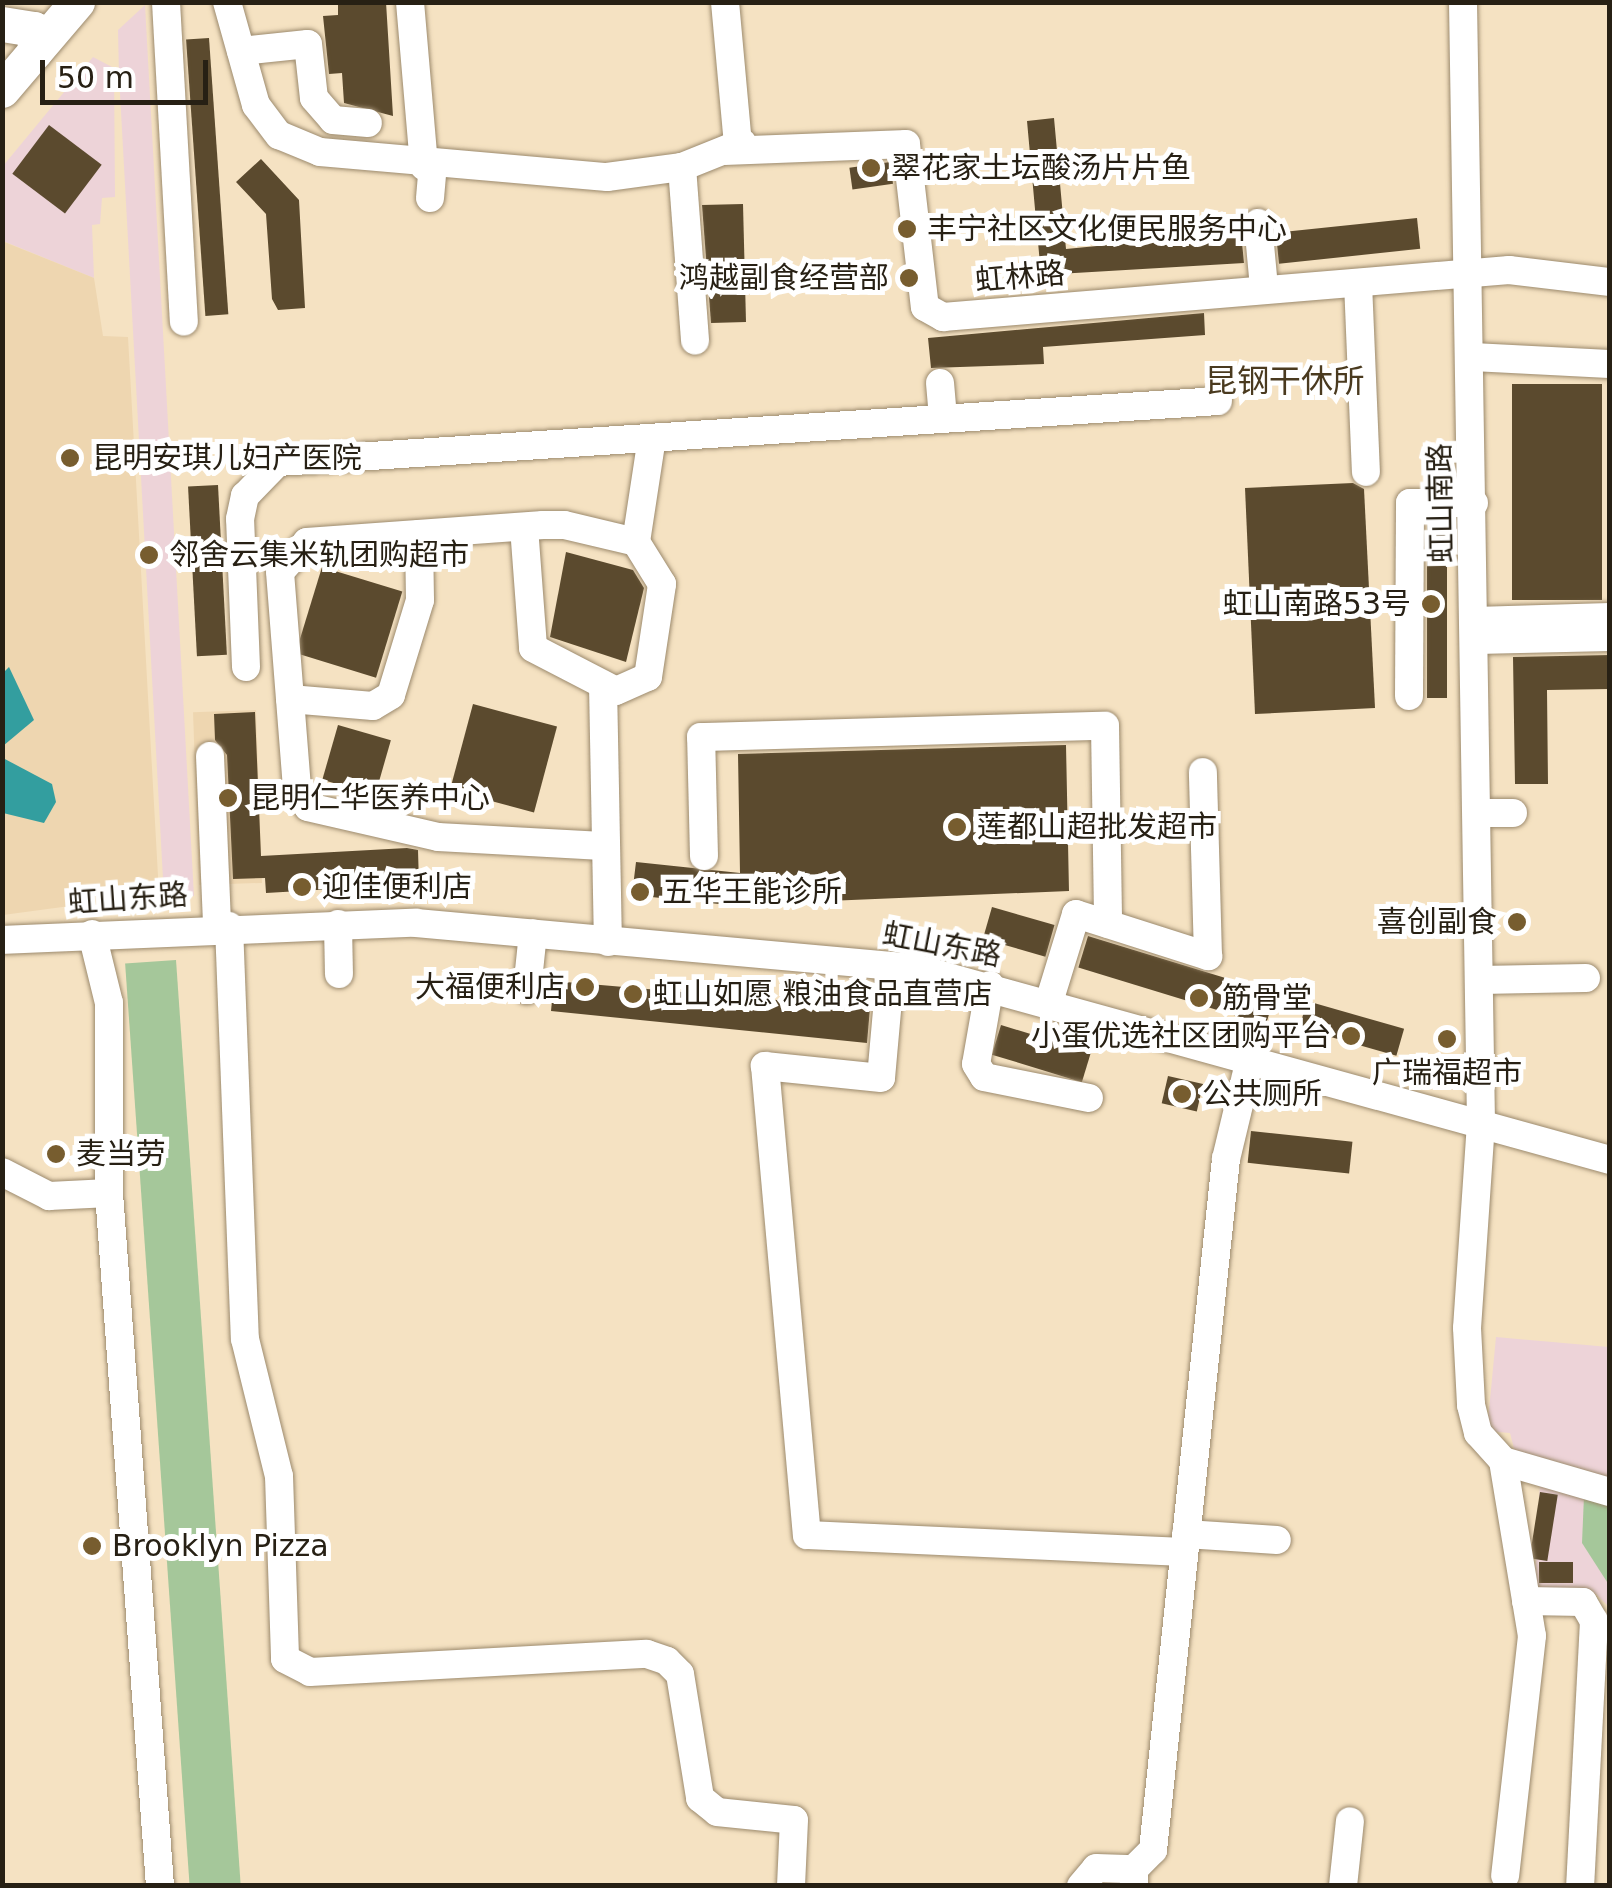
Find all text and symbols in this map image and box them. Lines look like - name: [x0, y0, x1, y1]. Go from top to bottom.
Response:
- scale bar: [45, 40, 212, 102]
- text: 50 m: [57, 60, 134, 95]
- place label: 翠花家土坛酸汤片片鱼: [891, 150, 1191, 186]
- marker: 翠花家土坛酸汤片片鱼: [860, 157, 882, 179]
- place label: 丰宁社区文化便民服务中心: [927, 211, 1287, 247]
- marker: 丰宁社区文化便民服务中心: [896, 218, 918, 240]
- street label: 虹林路: [974, 255, 1066, 299]
- place label: 鸿越副食经营部: [679, 260, 889, 296]
- marker: 鸿越副食经营部: [898, 267, 920, 289]
- district label: 昆钢干休所: [1205, 362, 1365, 400]
- place label: 昆明安琪儿妇产医院: [92, 440, 362, 476]
- street label: 虹山南路: [1422, 443, 1460, 563]
- marker: 昆明安琪儿妇产医院: [57, 445, 83, 471]
- place label: 邻舍云集米轨团购超市: [169, 537, 469, 573]
- marker: 邻舍云集米轨团购超市: [138, 544, 160, 566]
- place label: 虹山南路53号: [1223, 586, 1411, 622]
- marker: 虹山南路53号: [1420, 593, 1442, 615]
- place label: 昆明仁华医养中心: [250, 780, 490, 816]
- marker: 昆明仁华医养中心: [215, 785, 241, 811]
- place label: 莲都山超批发超市: [977, 809, 1217, 845]
- marker: 莲都山超批发超市: [946, 816, 968, 838]
- place label: 迎佳便利店: [322, 869, 472, 905]
- place label: 五华王能诊所: [662, 874, 842, 910]
- marker: 迎佳便利店: [291, 876, 313, 898]
- street label: 虹山东路: [67, 877, 189, 921]
- marker: 五华王能诊所: [627, 879, 653, 905]
- place label: 喜创副食: [1377, 904, 1497, 940]
- marker: 喜创副食: [1506, 911, 1528, 933]
- street label: 虹山东路: [880, 916, 1004, 974]
- place label: 大福便利店: [415, 969, 565, 1005]
- marker: 大福便利店: [574, 976, 596, 998]
- place label: 虹山如愿 粮油食品直营店: [653, 976, 993, 1012]
- place label: 筋骨堂: [1222, 980, 1312, 1016]
- marker: 虹山如愿 粮油食品直营店: [622, 983, 644, 1005]
- marker: 筋骨堂: [1186, 985, 1212, 1011]
- place label: 小蛋优选社区团购平台: [1031, 1018, 1331, 1054]
- marker: 小蛋优选社区团购平台: [1340, 1025, 1362, 1047]
- marker: 广瑞福超市: [1436, 1028, 1458, 1050]
- place label: 广瑞福超市: [1372, 1055, 1522, 1091]
- place label: 公共厕所: [1202, 1076, 1322, 1112]
- marker: 公共厕所: [1171, 1083, 1193, 1105]
- place label: 麦当劳: [76, 1136, 166, 1172]
- marker: 麦当劳: [45, 1143, 67, 1165]
- place label: Brooklyn Pizza: [112, 1528, 329, 1564]
- marker: Brooklyn Pizza: [81, 1535, 103, 1557]

